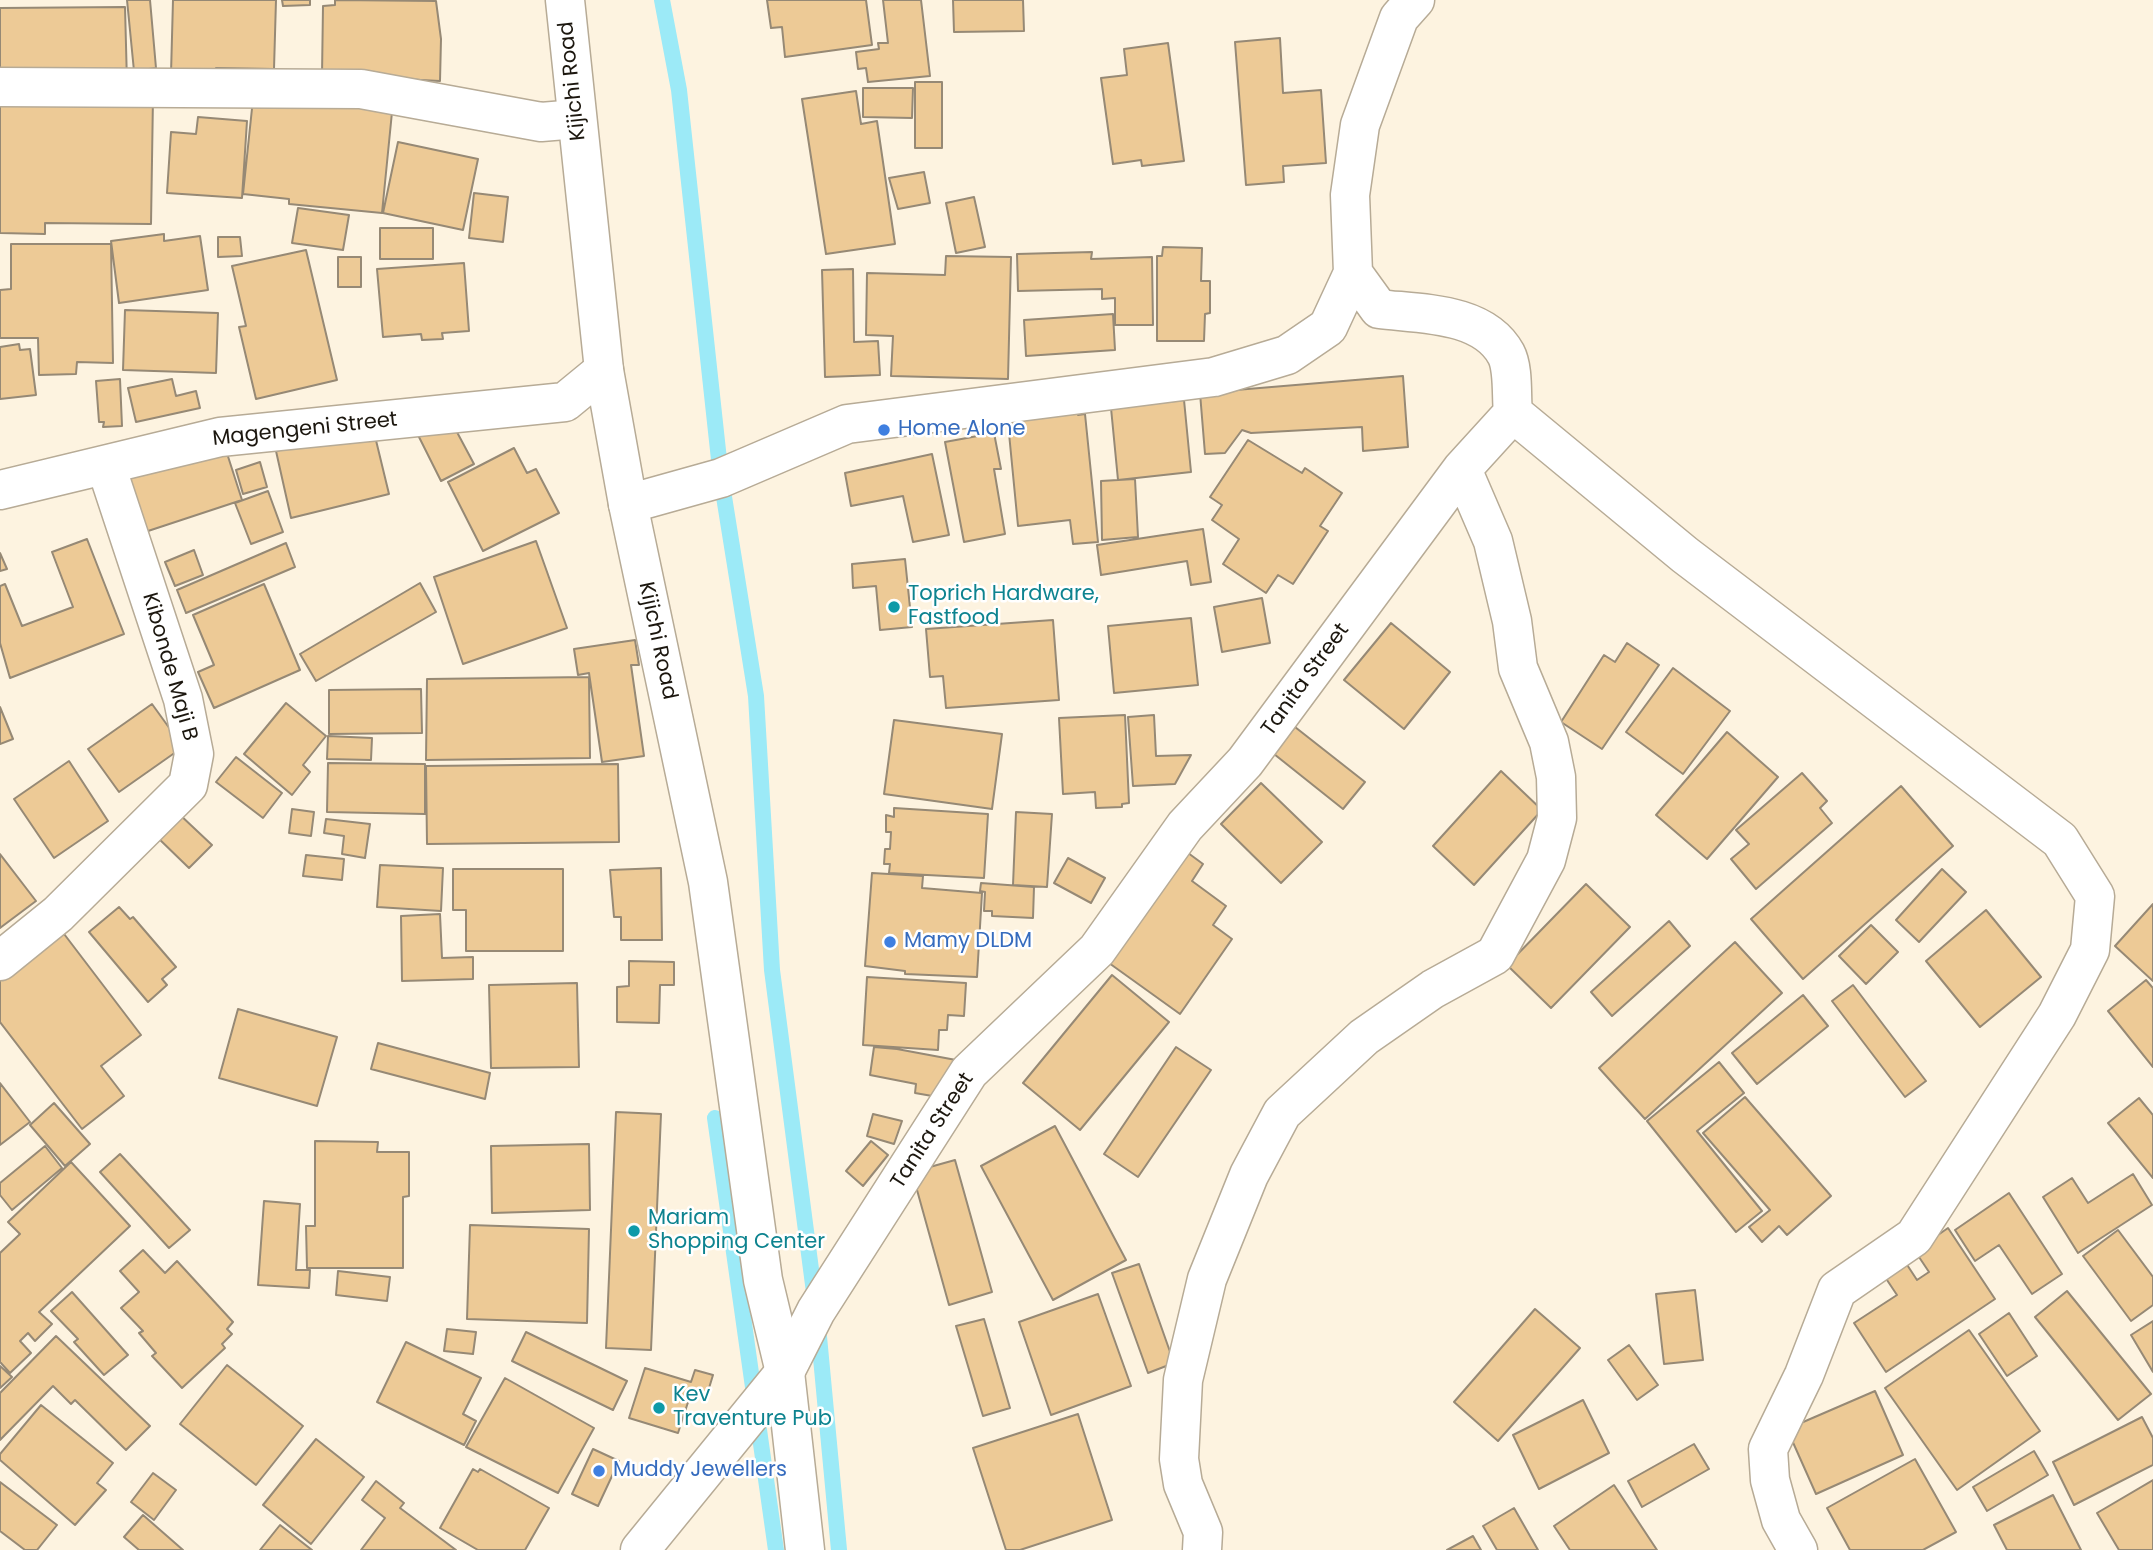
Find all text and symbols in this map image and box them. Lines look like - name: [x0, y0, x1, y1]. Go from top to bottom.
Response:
- street label: Kijichi Road: [554, 20, 592, 142]
- street label: Magengeni Street: [211, 408, 399, 452]
- place label: Home Alone: [898, 417, 1025, 443]
- marker: Home Alone: [876, 422, 892, 438]
- street label: Kijichi Road: [632, 580, 682, 702]
- place label: Toprich Hardware, Fastfood: [908, 582, 1099, 632]
- street label: Kibonde Maji B: [136, 590, 202, 744]
- marker: Toprich Hardware, Fastfood: [886, 599, 902, 615]
- street label: Tanita Street: [1257, 619, 1355, 741]
- place label: Mamy DLDM: [904, 929, 1032, 955]
- marker: Mamy DLDM: [882, 934, 898, 950]
- street label: Tanita Street: [886, 1068, 980, 1194]
- place label: Mariam Shopping Center: [648, 1206, 825, 1256]
- marker: Mariam Shopping Center: [626, 1223, 642, 1239]
- place label: Kev Traventure Pub: [673, 1383, 832, 1433]
- marker: Kev Traventure Pub: [651, 1400, 667, 1416]
- place label: Muddy Jewellers: [613, 1458, 787, 1484]
- marker: Muddy Jewellers: [591, 1463, 607, 1479]

